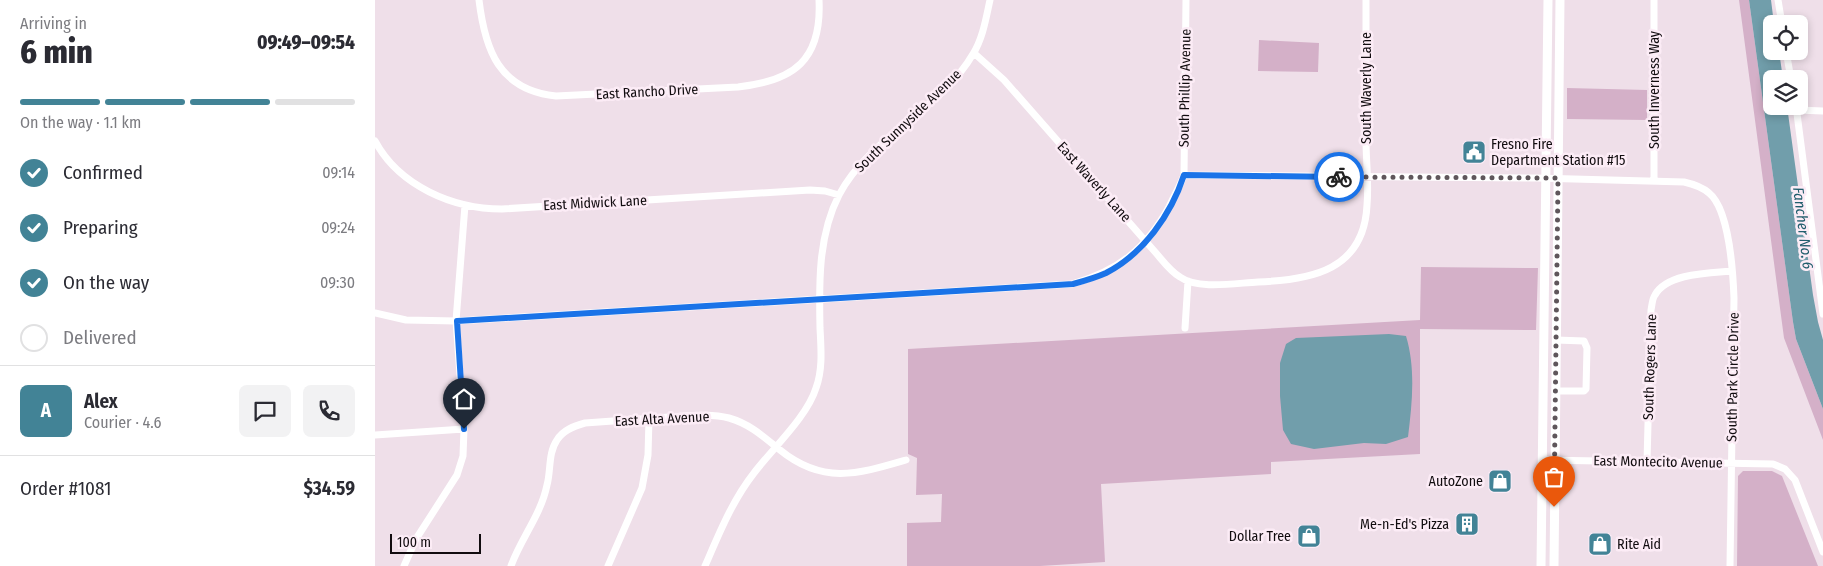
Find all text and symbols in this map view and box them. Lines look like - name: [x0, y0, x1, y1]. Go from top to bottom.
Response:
- text: Arriving in: [20, 14, 87, 33]
- map controls: [1763, 15, 1808, 115]
- button: locate: [1763, 15, 1808, 60]
- street label: South Phillip Avenue: [1175, 29, 1195, 147]
- street label: South Inverness Way: [1646, 30, 1663, 149]
- text: 09:49–09:54: [257, 31, 355, 54]
- street label: South Waverly Lane: [1358, 32, 1375, 144]
- text: 6 min: [20, 33, 93, 71]
- street label: South Sunnyside Avenue: [851, 66, 965, 176]
- button: layers: [1763, 70, 1808, 115]
- street label: East Rancho Drive: [595, 81, 699, 103]
- text: On the way · 1.1 km: [20, 113, 141, 132]
- place label: Fresno Fire Department Station #15: [1491, 136, 1626, 169]
- street label: East Waverly Lane: [1054, 138, 1135, 226]
- public building icon: Fresno Fire Department Station #15: [1461, 139, 1487, 165]
- courier: [1314, 152, 1364, 202]
- icon: check: [20, 159, 48, 187]
- text: Confirmed: [63, 161, 143, 184]
- text: 09:14: [322, 163, 355, 182]
- icon: bike: [1325, 163, 1353, 191]
- water label: Fancher No. 6: [1789, 186, 1817, 271]
- street label: East Midwick Lane: [543, 192, 647, 214]
- icon: check: [20, 214, 48, 242]
- text: Preparing: [63, 216, 138, 239]
- text: 09:24: [321, 218, 355, 237]
- icon: check: [20, 269, 48, 297]
- text: On the way: [63, 271, 149, 294]
- text: 09:30: [320, 273, 355, 292]
- street label: South Park Circle Drive: [1723, 312, 1743, 442]
- street label: South Rogers Lane: [1640, 314, 1660, 420]
- text: Delivered: [63, 326, 137, 349]
- pin: [443, 378, 485, 429]
- button: chat: [239, 385, 291, 437]
- button: phone: [303, 385, 355, 437]
- icon: home: [450, 385, 478, 413]
- text: Alex: [84, 390, 118, 413]
- text: A: [41, 399, 51, 422]
- street label: East Alta Avenue: [614, 408, 710, 430]
- text: Courier · 4.6: [84, 413, 162, 432]
- street label: East Montecito Avenue: [1593, 452, 1723, 472]
- pin: [1533, 456, 1575, 507]
- icon: bag: [1540, 463, 1568, 491]
- shop icon: AutoZone: [1487, 468, 1513, 494]
- place label: AutoZone: [1429, 473, 1483, 490]
- text: Order #1081: [20, 477, 111, 500]
- text: $34.59: [303, 477, 355, 500]
- building icon: Me-n-Ed's Pizza: [1454, 511, 1480, 537]
- place label: Me-n-Ed's Pizza: [1360, 516, 1449, 533]
- shop icon: Dollar Tree: [1296, 523, 1322, 549]
- place label: Dollar Tree: [1229, 528, 1291, 545]
- scale bar: [390, 531, 481, 554]
- shop icon: Rite Aid: [1587, 531, 1613, 557]
- text: 100 m: [397, 534, 431, 551]
- place label: Rite Aid: [1617, 536, 1661, 553]

